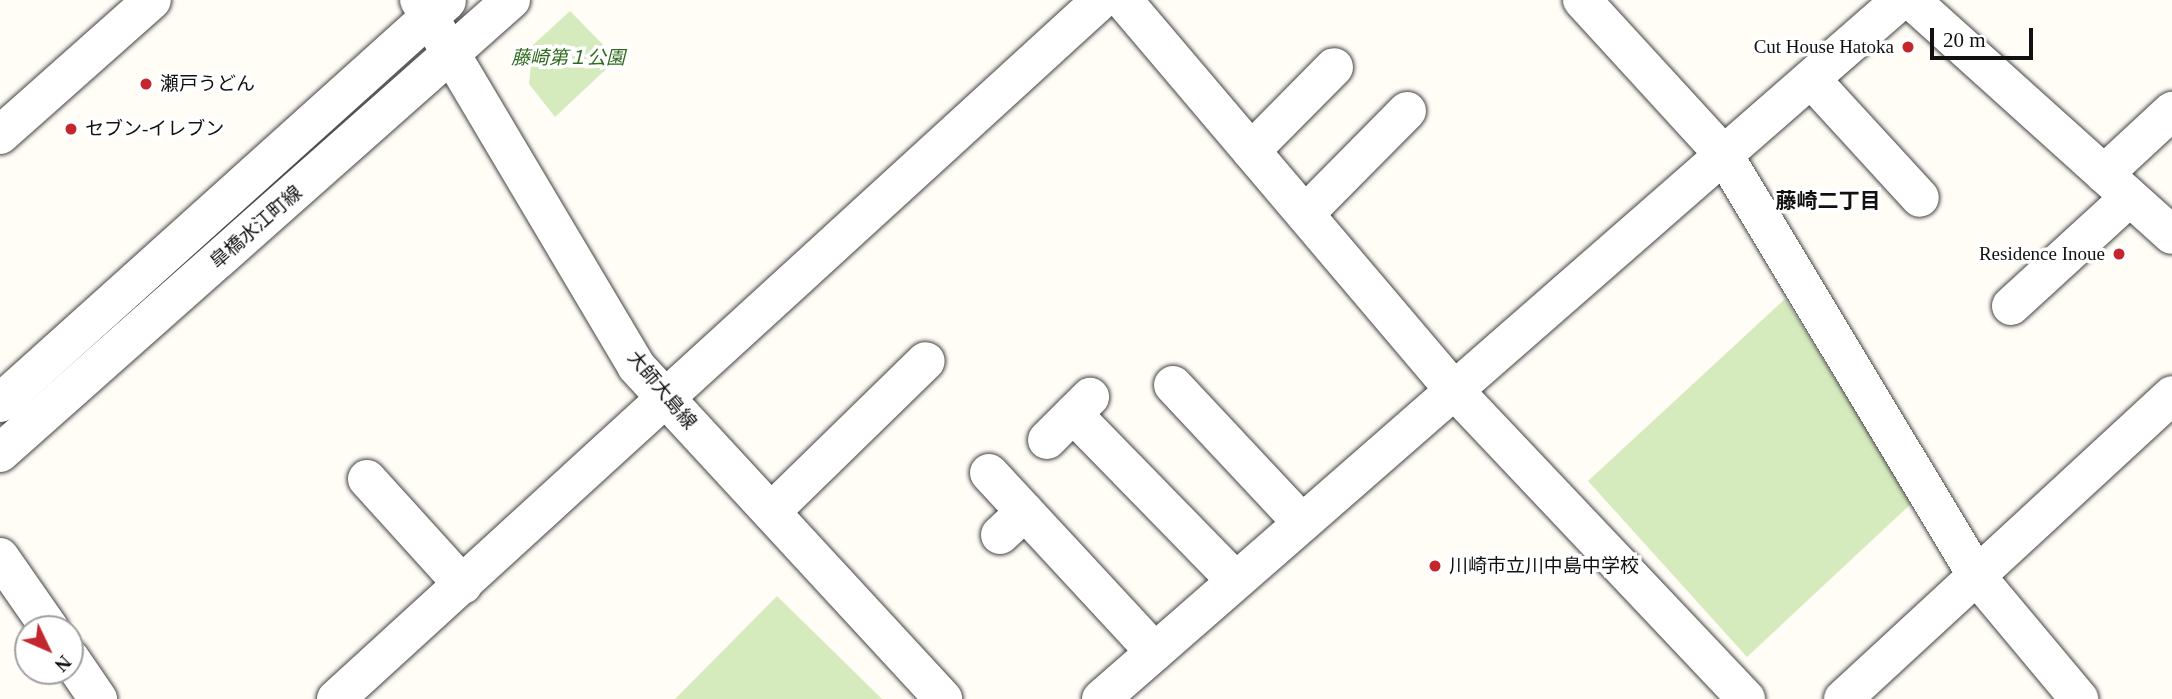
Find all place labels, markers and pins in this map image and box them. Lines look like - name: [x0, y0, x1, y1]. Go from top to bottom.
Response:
- place label: Cut House Hatoka: [1754, 36, 1894, 58]
- marker: Cut House Hatoka: [1900, 39, 1916, 55]
- place label: 瀬戸うどん: [160, 73, 255, 95]
- marker: 瀬戸うどん: [138, 76, 154, 92]
- place label: セブン-イレブン: [85, 118, 224, 140]
- marker: セブン-イレブン: [63, 121, 79, 137]
- place label: Residence Inoue: [1979, 243, 2105, 265]
- marker: Residence Inoue: [2111, 246, 2127, 262]
- place label: 川崎市立川中島中学校: [1449, 555, 1639, 577]
- marker: 川崎市立川中島中学校: [1427, 558, 1443, 574]

